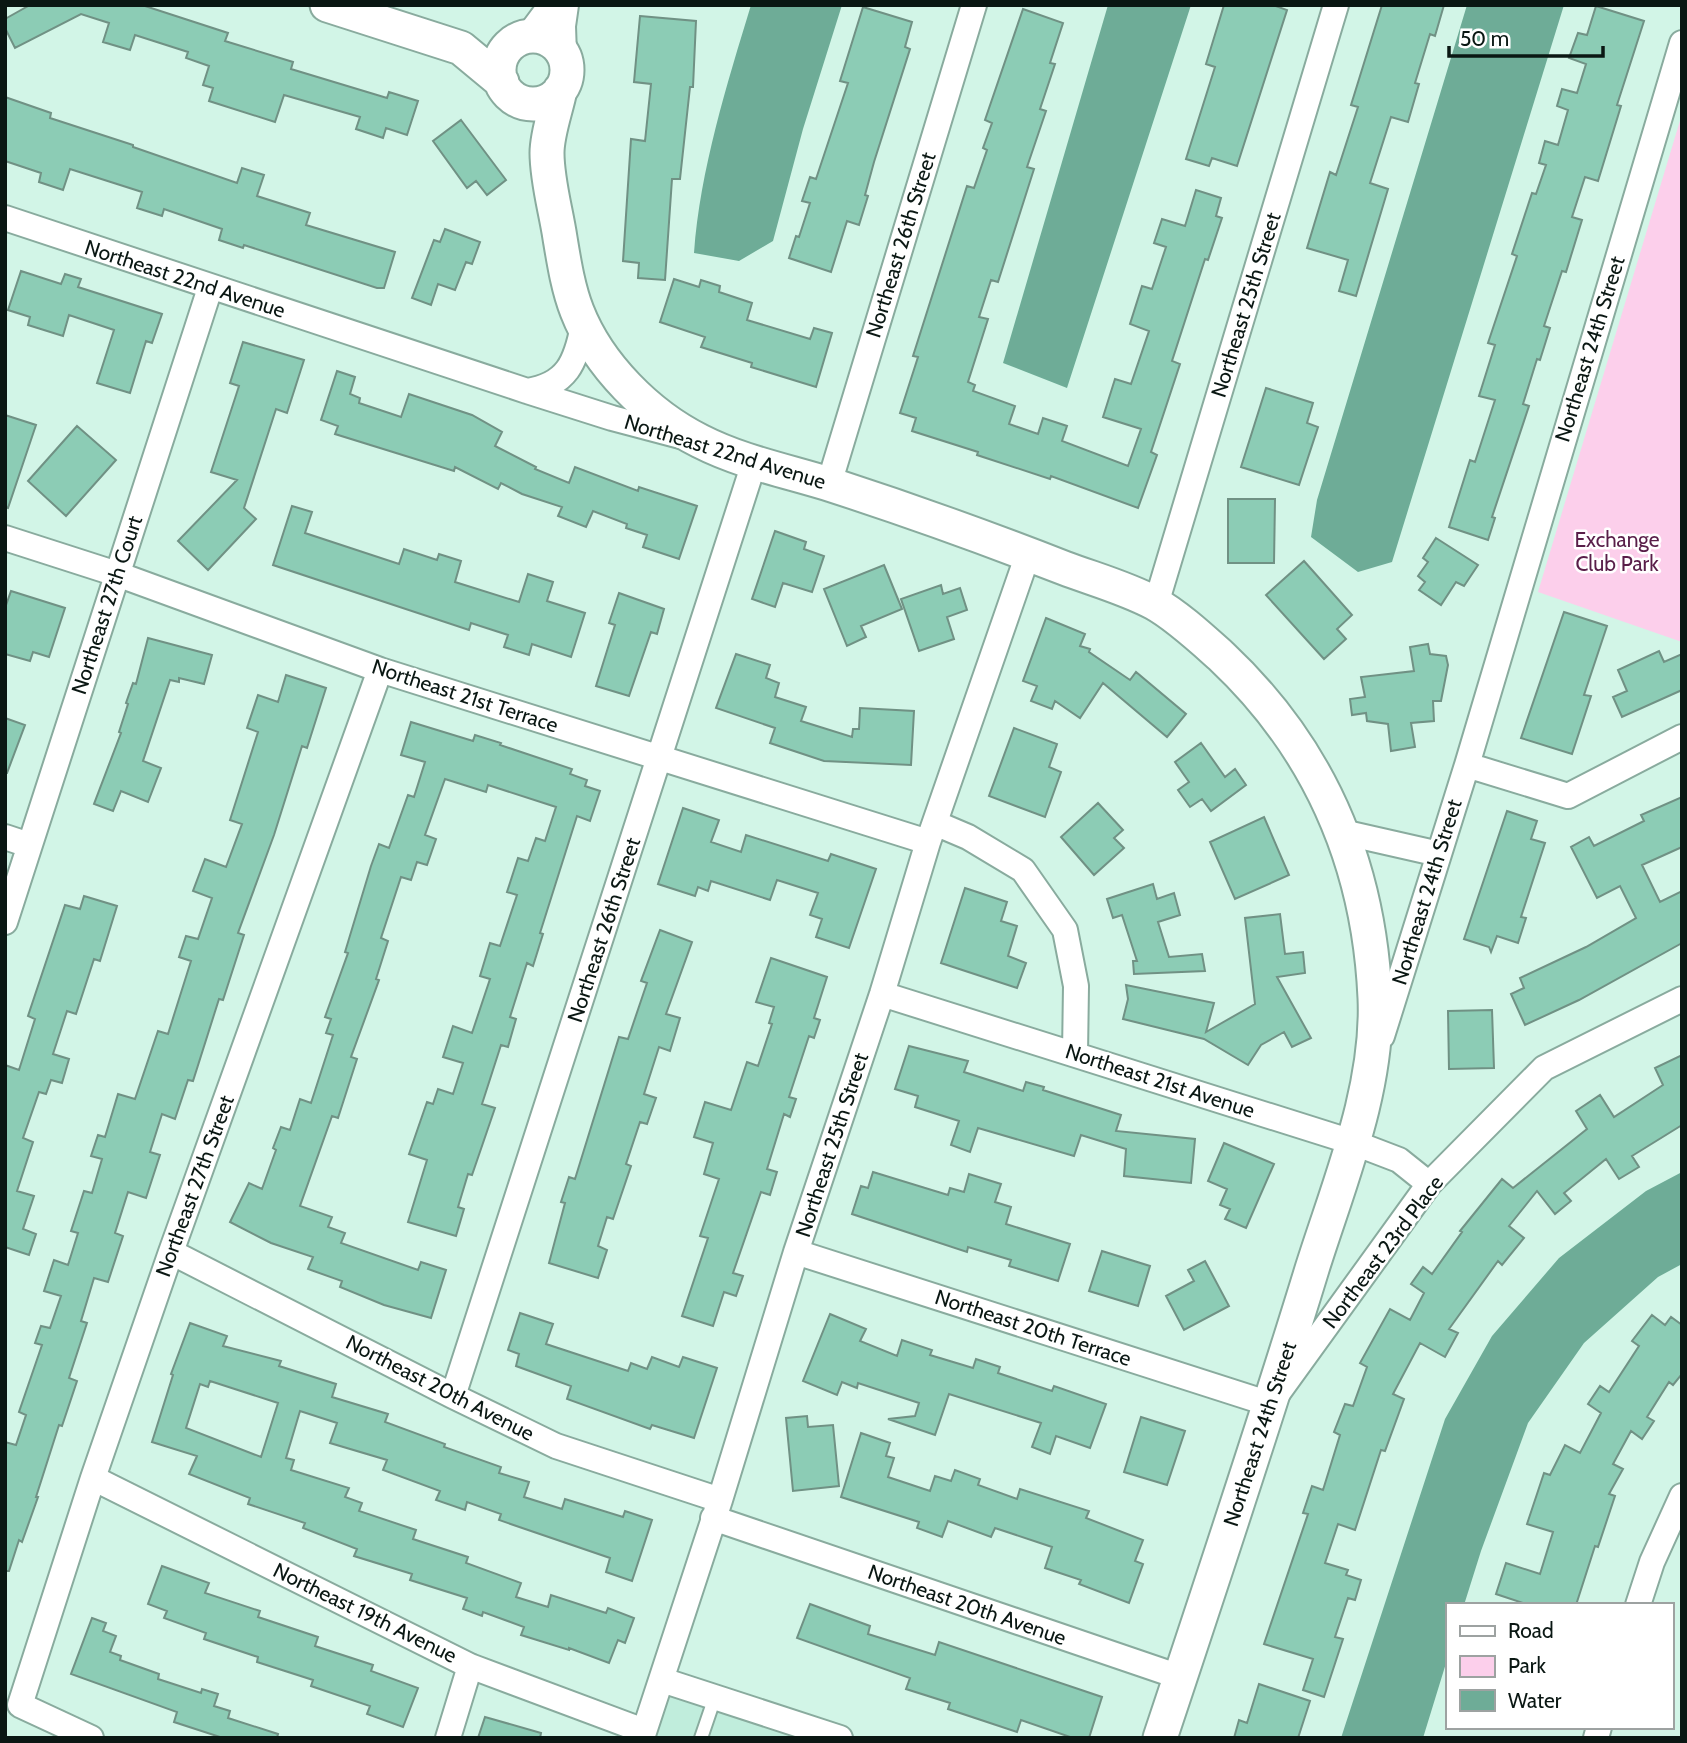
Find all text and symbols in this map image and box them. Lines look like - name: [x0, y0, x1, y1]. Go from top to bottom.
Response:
- scale bar: [1449, 14, 1603, 58]
- text: 50 m: [1460, 26, 1509, 51]
- street label: Northeast 26th Street: [860, 149, 941, 341]
- street label: Northeast 25th Street: [1206, 209, 1286, 400]
- street label: Northeast 22nd Avenue: [82, 234, 289, 323]
- street label: Northeast 24th Street: [1549, 253, 1630, 445]
- street label: Northeast 22nd Avenue: [621, 409, 829, 494]
- street label: Northeast 27th Court: [66, 512, 147, 697]
- park label: Exchange Club Park: [1574, 527, 1660, 576]
- street label: Northeast 21st Terrace: [369, 654, 562, 738]
- street label: Northeast 24th Street: [1386, 796, 1467, 988]
- street label: Northeast 26th Street: [562, 834, 645, 1025]
- street label: Northeast 21st Avenue: [1062, 1038, 1258, 1123]
- street label: Northeast 25th Street: [790, 1050, 873, 1240]
- street label: Northeast 27th Street: [150, 1092, 239, 1280]
- street label: Northeast 23rd Place: [1317, 1170, 1448, 1333]
- street label: Northeast 20th Terrace: [932, 1284, 1135, 1371]
- street label: Northeast 20th Avenue: [342, 1329, 539, 1446]
- street label: Northeast 24th Street: [1218, 1338, 1301, 1529]
- street label: Northeast 19th Avenue: [269, 1557, 461, 1668]
- street label: Northeast 20th Avenue: [865, 1559, 1070, 1650]
- legend: [1446, 1603, 1673, 1729]
- text: Road: [1508, 1618, 1554, 1643]
- text: Park: [1508, 1653, 1546, 1678]
- text: Water: [1508, 1688, 1562, 1713]

